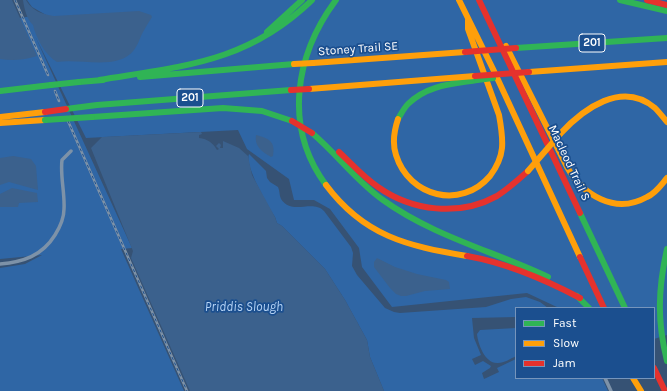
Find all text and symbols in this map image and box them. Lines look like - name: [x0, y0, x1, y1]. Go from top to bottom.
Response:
- road number: 201: [579, 34, 605, 52]
- street label: Stoney Trail SE: [318, 39, 398, 59]
- road number: 201: [177, 89, 203, 107]
- street label: Macleod Trail S: [545, 123, 593, 203]
- water label: Priddis Slough: [205, 299, 283, 315]
- legend: [515, 307, 655, 379]
- text: Fast: [553, 316, 576, 330]
- text: Slow: [553, 336, 579, 350]
- text: Jam: [553, 356, 576, 370]

